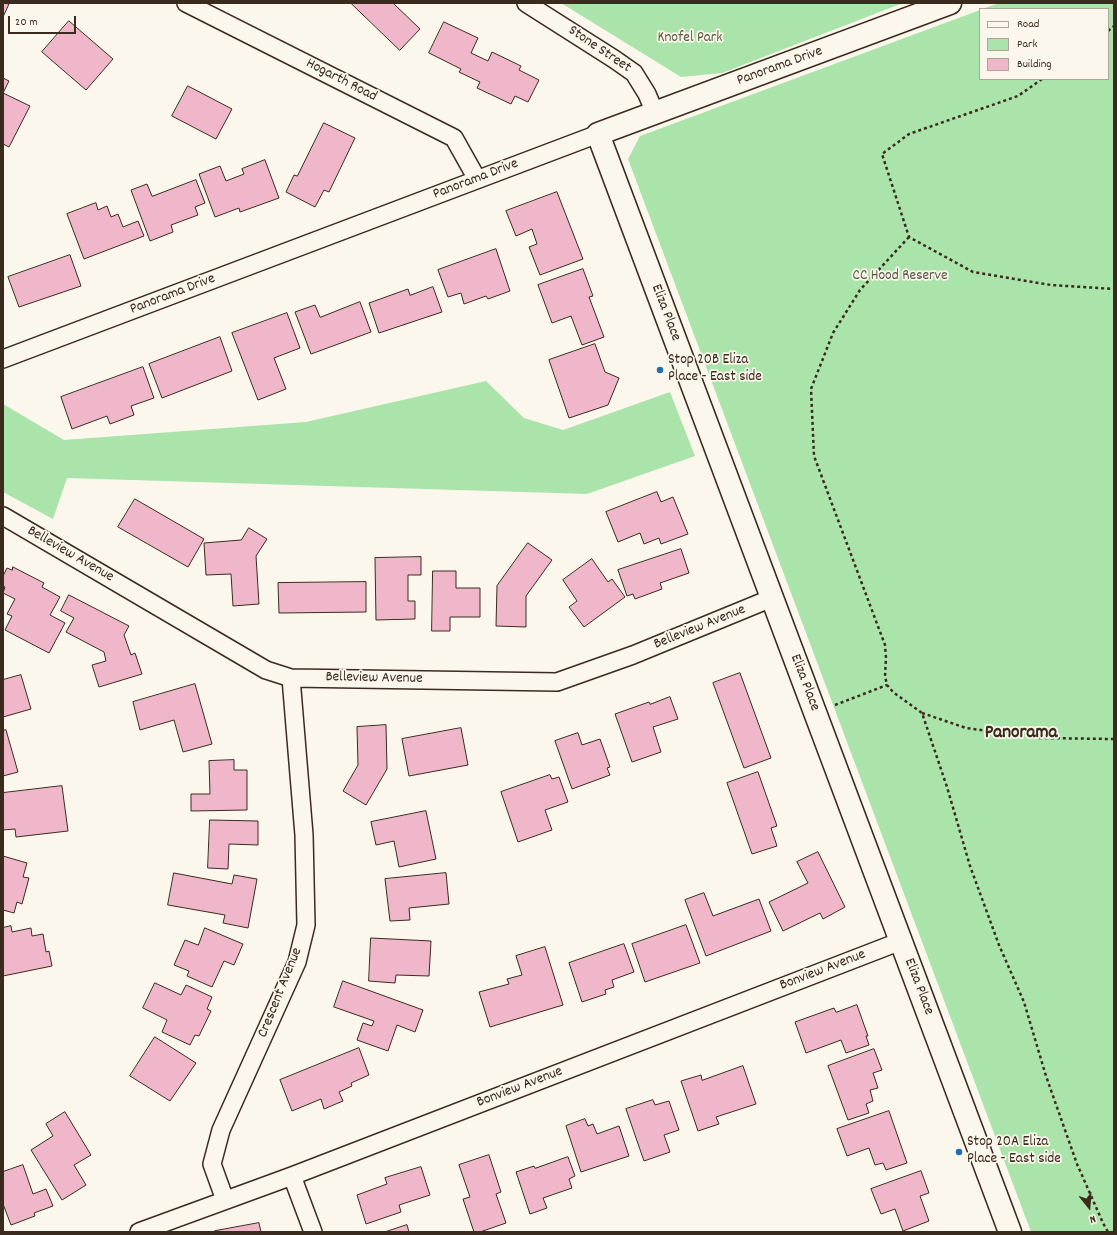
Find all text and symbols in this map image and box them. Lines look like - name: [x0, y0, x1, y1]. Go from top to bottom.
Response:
- scale bar: [10, 8, 78, 34]
- legend: [979, 8, 1109, 80]
- text: 20 m: [15, 14, 38, 31]
- text: Road: [1017, 16, 1039, 33]
- street label: Stone Street: [564, 22, 634, 78]
- park label: Knofel Park: [658, 30, 722, 48]
- text: Park: [1017, 36, 1037, 53]
- street label: Panorama Drive: [735, 43, 825, 91]
- street label: Hogarth Road: [302, 55, 380, 107]
- text: Building: [1017, 56, 1052, 73]
- street label: Panorama Drive: [431, 156, 521, 204]
- park label: CC Hood Reserve: [853, 268, 947, 286]
- street label: Panorama Drive: [128, 271, 218, 319]
- street label: Eliza Place: [646, 282, 684, 344]
- place label: Stop 20B Eliza Place - East side: [668, 352, 762, 387]
- marker: Stop 20B Eliza Place - East side: [655, 365, 665, 375]
- street label: Belleview Avenue: [23, 523, 117, 587]
- street label: Belleview Avenue: [652, 601, 748, 655]
- street label: Eliza Place: [785, 652, 823, 714]
- street label: Belleview Avenue: [325, 669, 423, 689]
- district label: Panorama: [985, 723, 1057, 745]
- street label: Crescent Avenue: [255, 945, 307, 1041]
- street label: Bonview Avenue: [778, 946, 868, 996]
- street label: Eliza Place: [899, 956, 937, 1018]
- street label: Bonview Avenue: [475, 1063, 565, 1113]
- place label: Stop 20A Eliza Place - East side: [967, 1134, 1061, 1169]
- marker: Stop 20A Eliza Place - East side: [954, 1147, 964, 1157]
- north arrow: [1069, 1187, 1109, 1227]
- text: N: [1088, 1210, 1097, 1227]

